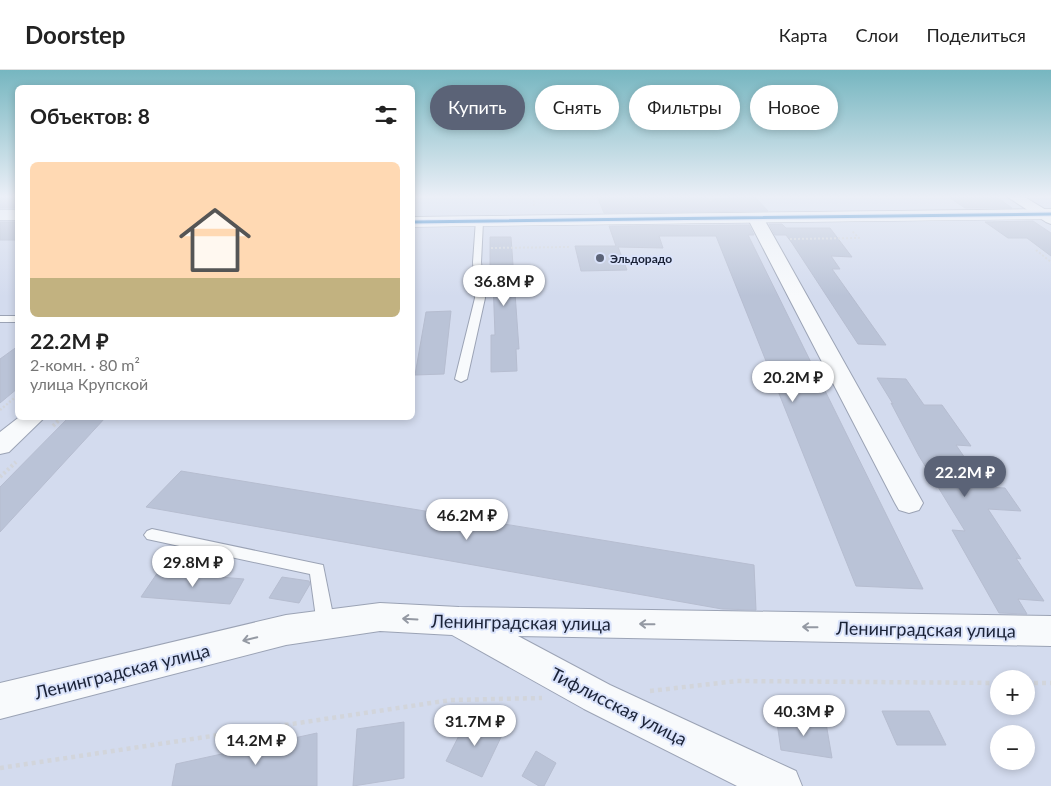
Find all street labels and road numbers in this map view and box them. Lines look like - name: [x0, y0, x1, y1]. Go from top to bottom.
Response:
- street label: Ленинградская улица: [430, 609, 611, 635]
- street label: Ленинградская улица: [835, 616, 1016, 642]
- street label: Ленинградская улица: [31, 639, 212, 704]
- street label: Тифлисская улица: [547, 662, 691, 750]

